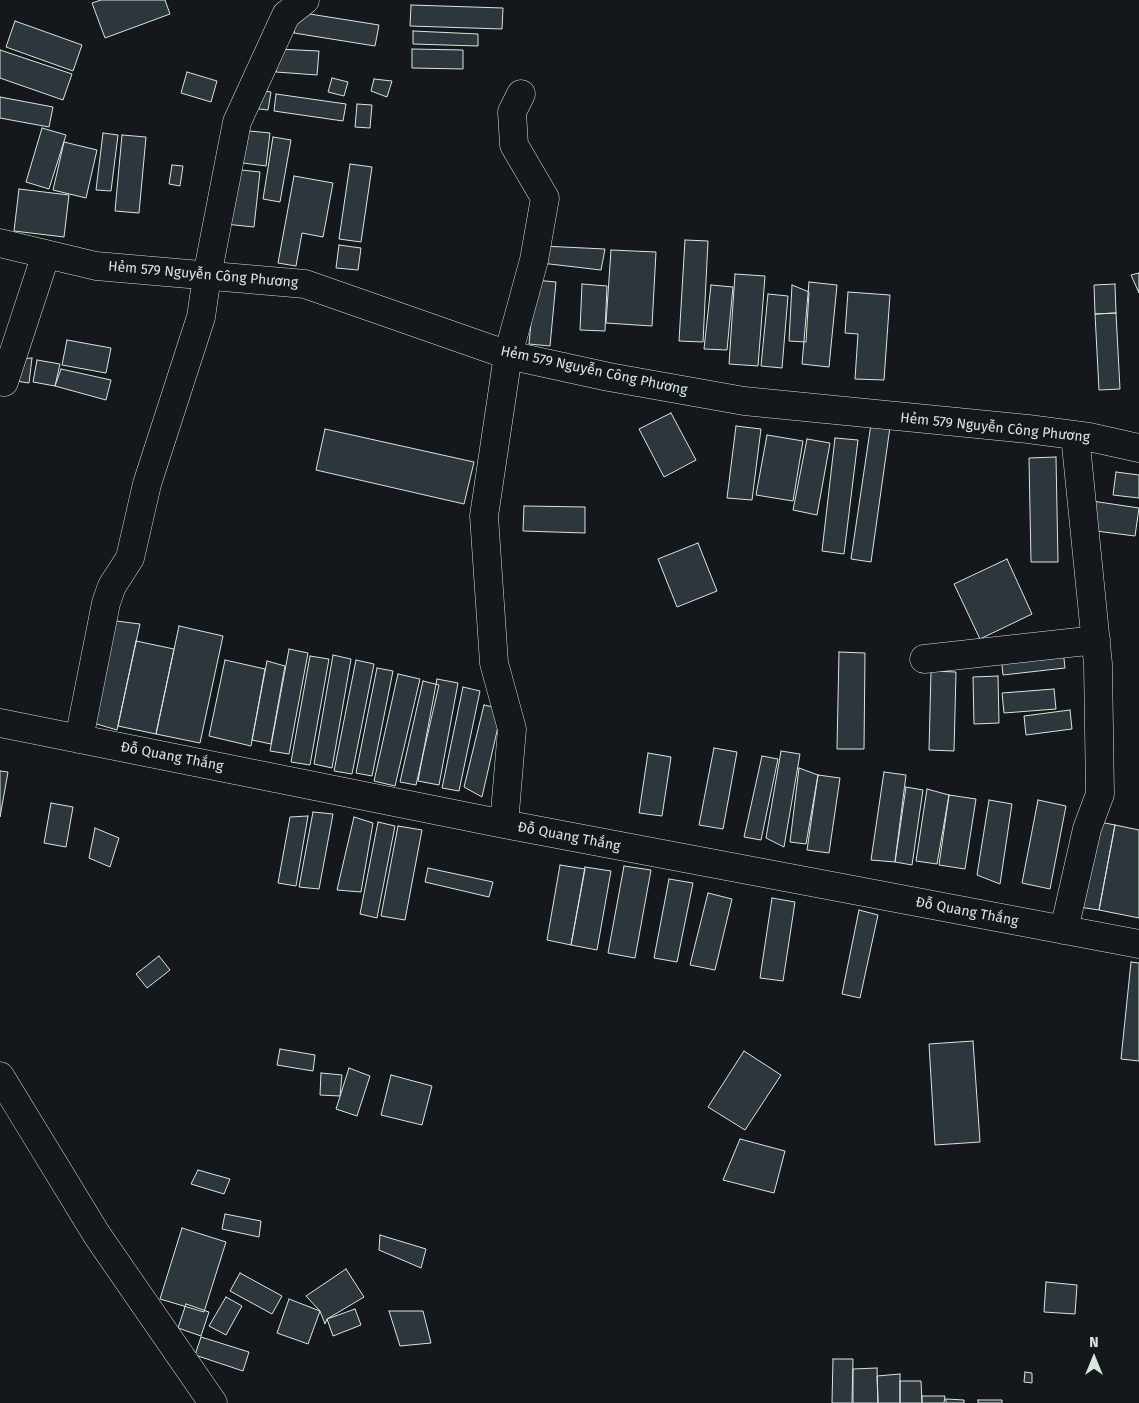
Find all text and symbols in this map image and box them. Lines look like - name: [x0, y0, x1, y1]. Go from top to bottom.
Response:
- street label: Hẻm 579 Nguyễn Công Phương: [107, 258, 299, 292]
- street label: Hẻm 579 Nguyễn Công Phương: [499, 343, 689, 399]
- street label: Hẻm 579 Nguyễn Công Phương: [899, 410, 1091, 446]
- street label: Đỗ Quang Thắng: [119, 739, 225, 775]
- street label: Đỗ Quang Thắng: [516, 819, 622, 855]
- street label: Đỗ Quang Thắng: [914, 894, 1020, 930]
- north arrow: [1069, 1333, 1119, 1383]
- text: N: [1089, 1334, 1099, 1351]

